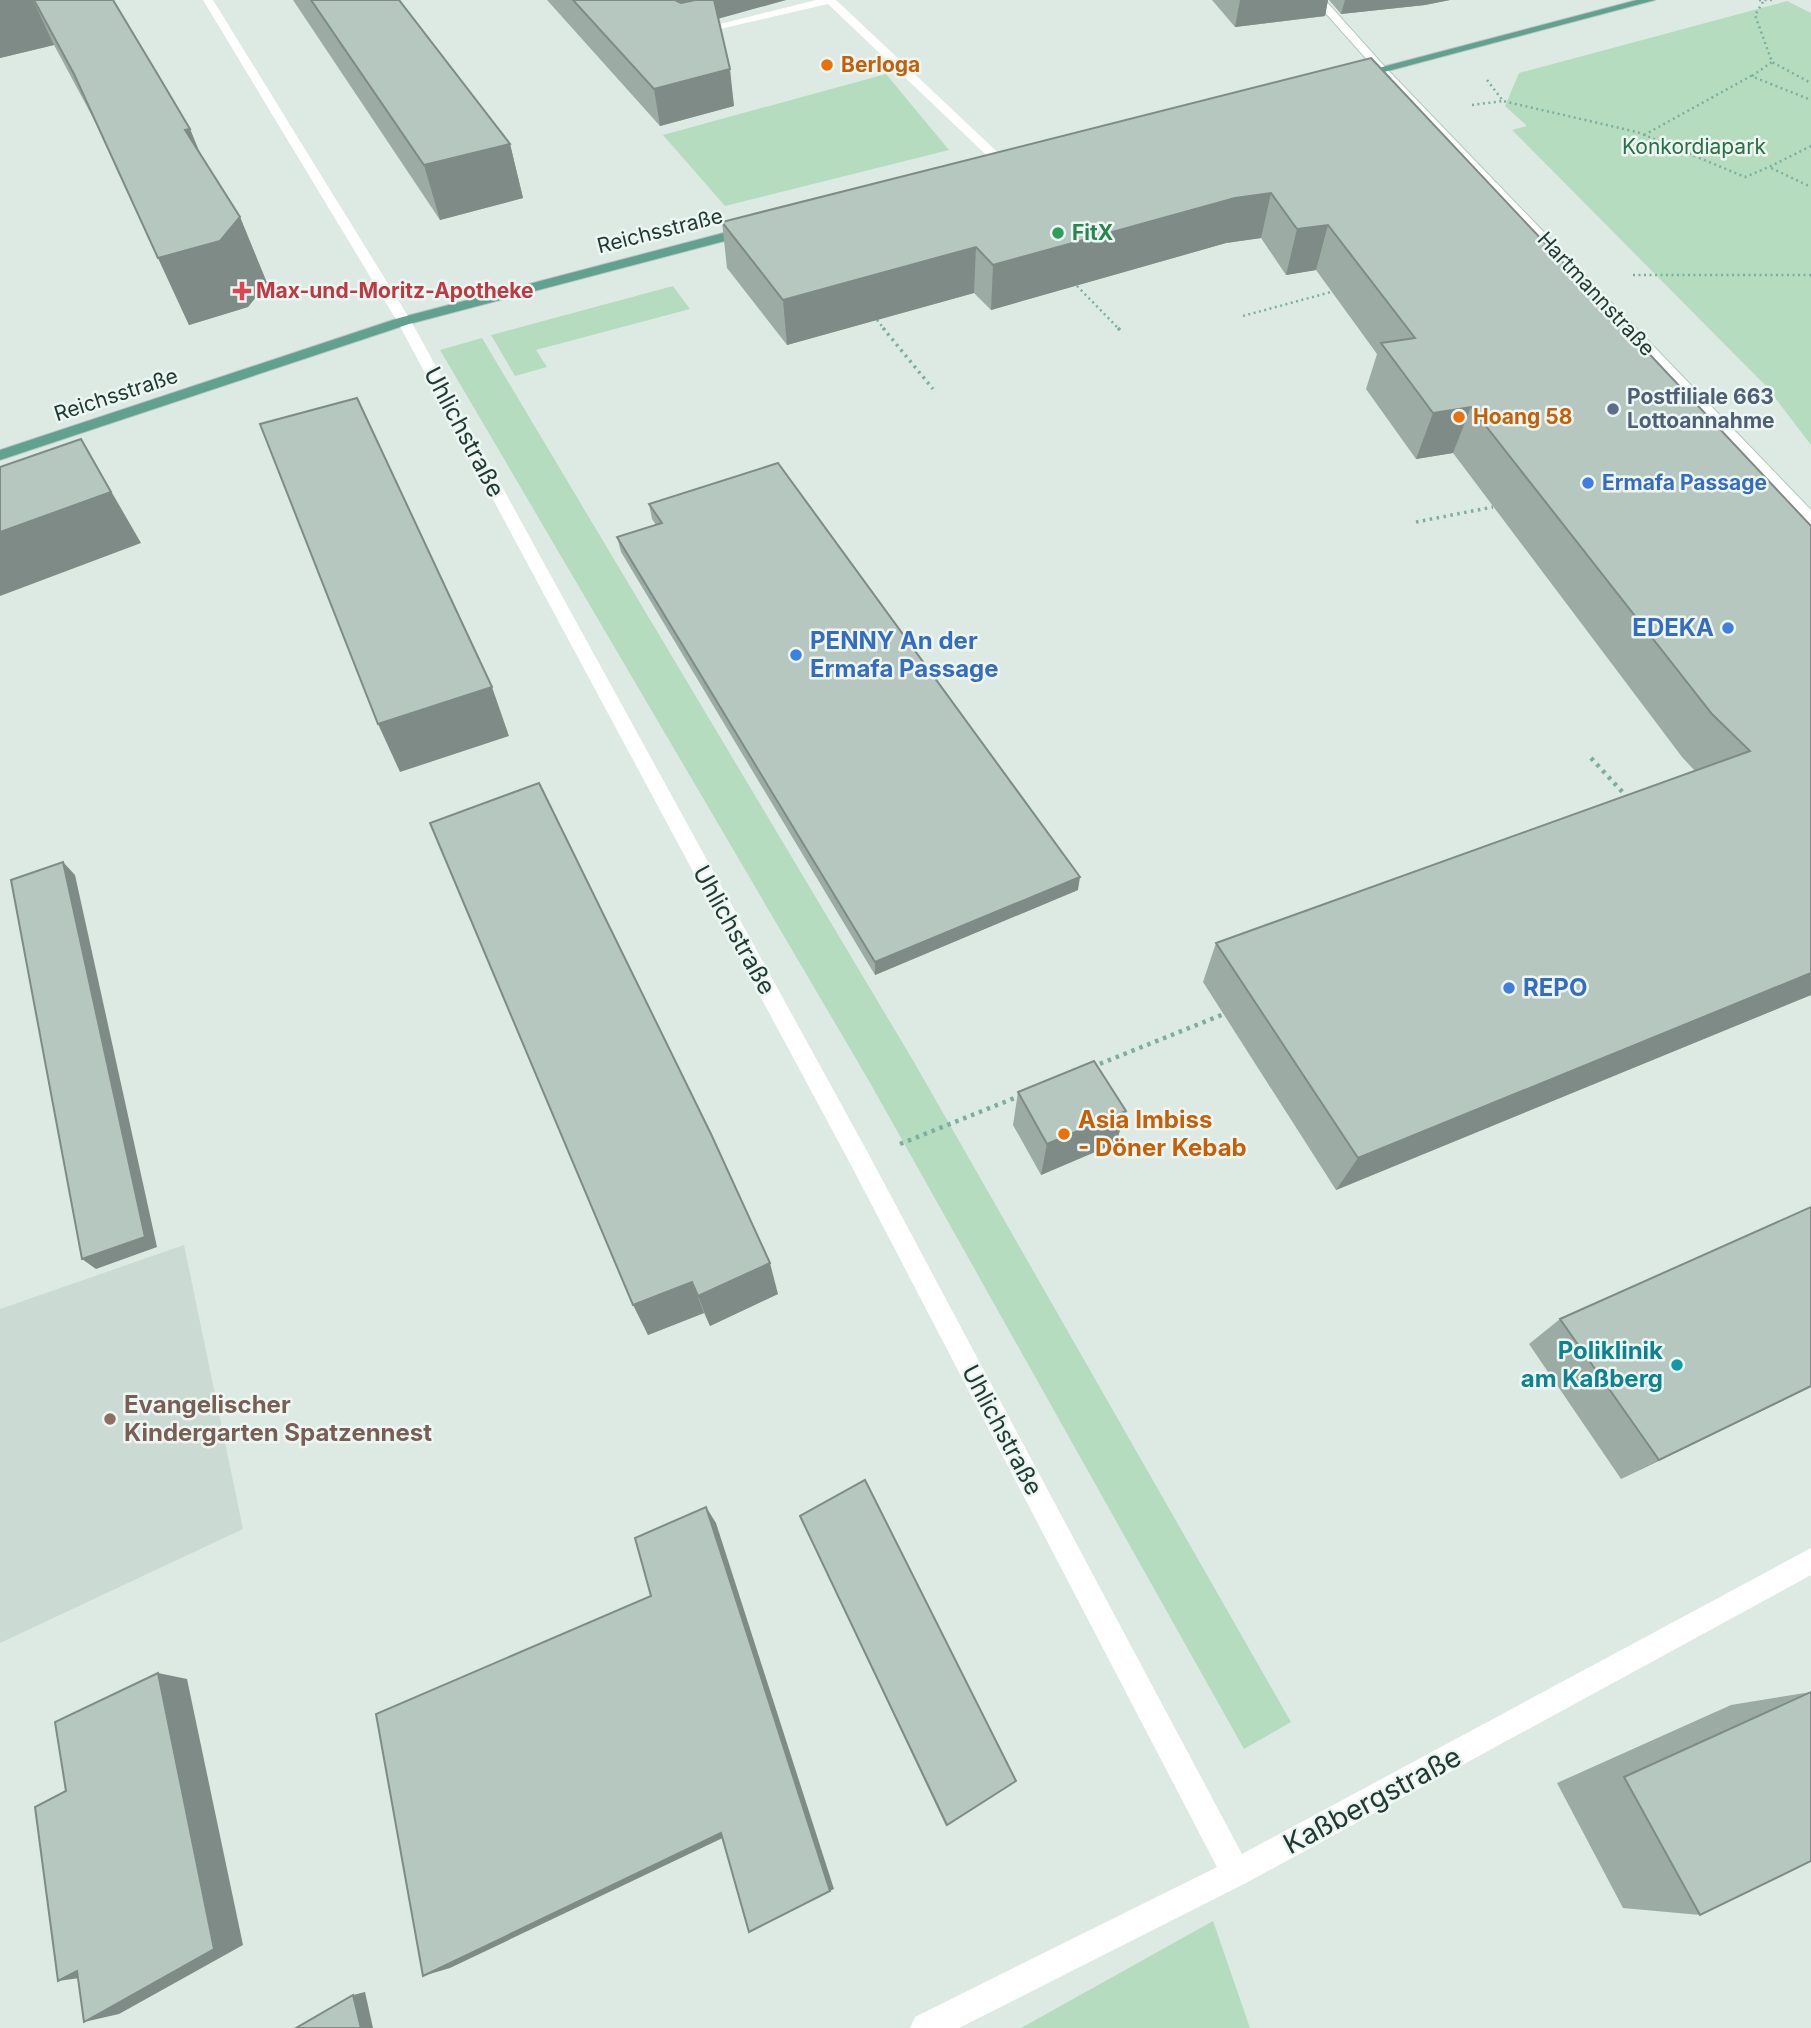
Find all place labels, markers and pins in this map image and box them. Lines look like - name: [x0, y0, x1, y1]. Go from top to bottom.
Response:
- place label: Berloga: [841, 52, 920, 77]
- marker: Berloga: [819, 57, 835, 73]
- place label: FitX: [1072, 220, 1113, 245]
- marker: FitX: [1050, 225, 1066, 241]
- place label: Max-und-Moritz-Apotheke: [256, 278, 534, 303]
- marker: Max-und-Moritz-Apotheke: [234, 283, 250, 299]
- place label: Postfiliale 663 Lottoannahme: [1627, 384, 1775, 433]
- marker: Postfiliale 663 Lottoannahme: [1605, 401, 1621, 417]
- place label: Hoang 58: [1473, 404, 1572, 429]
- marker: Hoang 58: [1451, 409, 1467, 425]
- place label: Ermafa Passage: [1602, 470, 1767, 495]
- marker: Ermafa Passage: [1580, 475, 1596, 491]
- place label: EDEKA: [1632, 613, 1714, 642]
- marker: EDEKA: [1720, 620, 1736, 636]
- place label: PENNY An der Ermafa Passage: [810, 626, 999, 683]
- marker: PENNY An der Ermafa Passage: [788, 647, 804, 663]
- place label: REPO: [1523, 973, 1587, 1002]
- marker: REPO: [1501, 980, 1517, 996]
- place label: Asia Imbiss - Döner Kebab: [1078, 1105, 1247, 1162]
- marker: Asia Imbiss - Döner Kebab: [1056, 1126, 1072, 1142]
- place label: Poliklinik am Kaßberg: [1521, 1336, 1663, 1393]
- marker: Poliklinik am Kaßberg: [1669, 1357, 1685, 1373]
- place label: Evangelischer Kindergarten Spatzennest: [124, 1390, 432, 1447]
- marker: Evangelischer Kindergarten Spatzennest: [102, 1411, 118, 1427]

